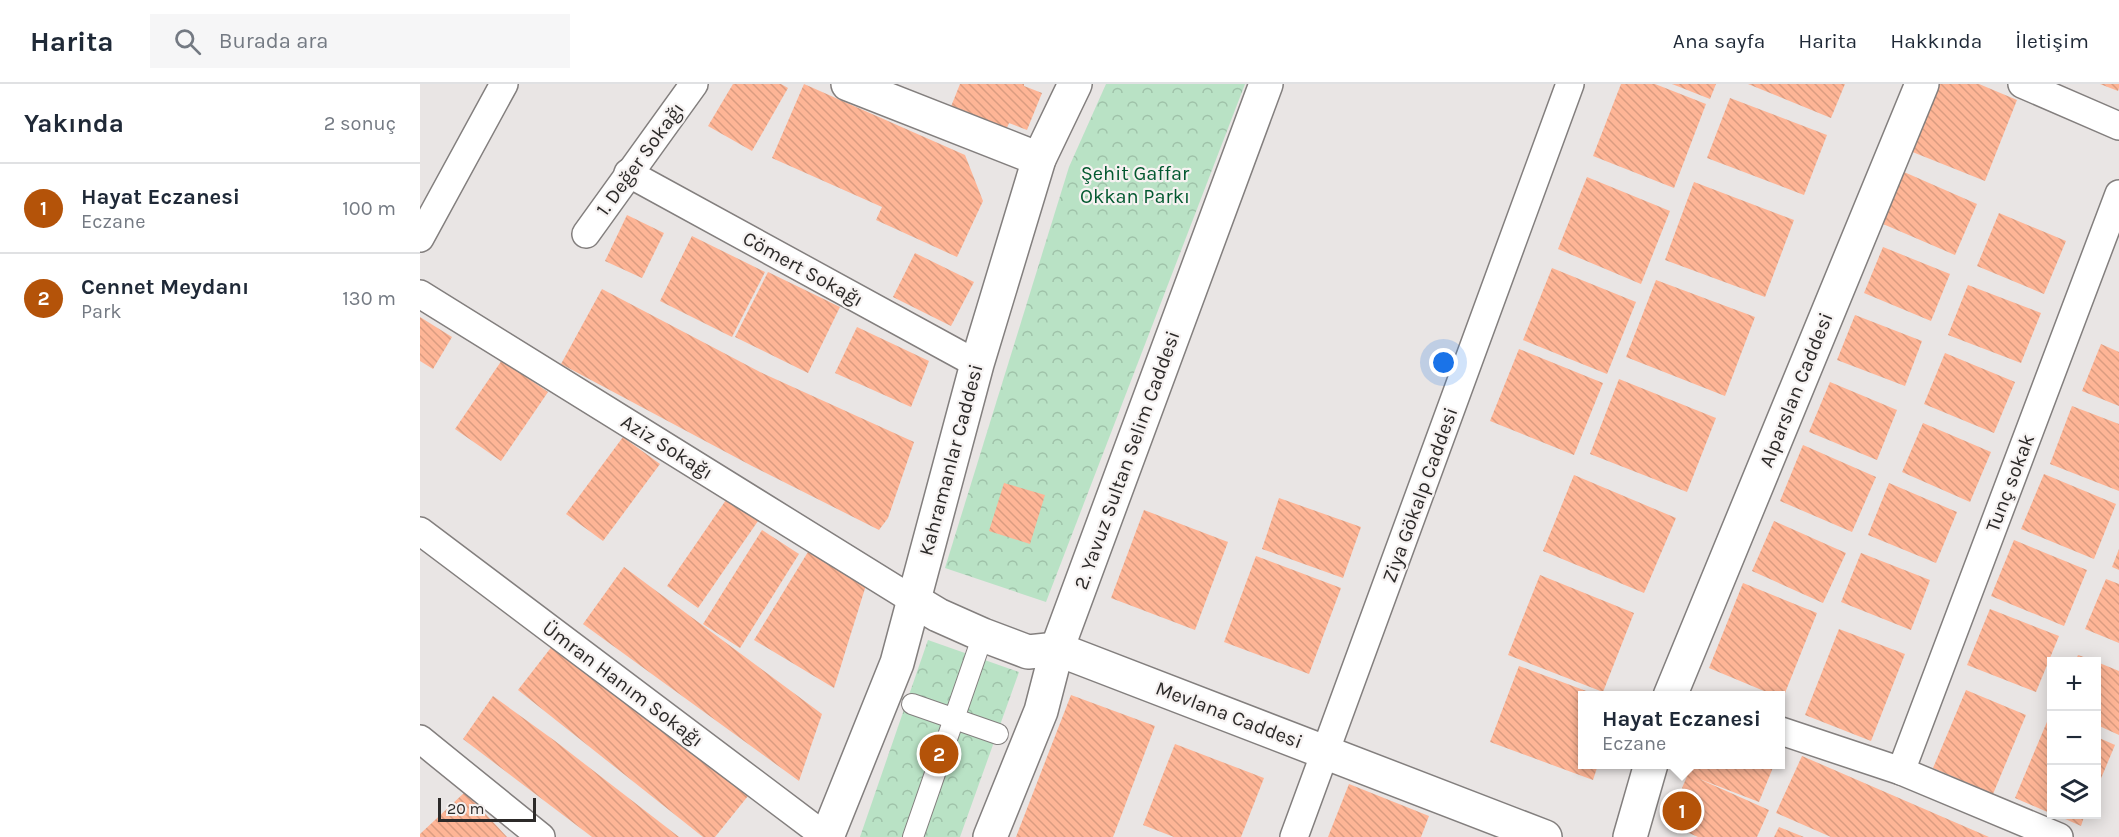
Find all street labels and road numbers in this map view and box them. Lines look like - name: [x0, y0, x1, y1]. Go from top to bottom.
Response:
- street label: 1. Değer Sokağı: [591, 98, 689, 220]
- street label: Cömert Sokağı: [739, 226, 867, 312]
- street label: Alparslan Caddesi: [1754, 309, 1838, 471]
- street label: 2. Yavuz Sultan Selim Caddesi: [1069, 328, 1185, 592]
- street label: Kahramanlar Caddesi: [914, 362, 988, 558]
- street label: Ziya Gökalp Caddesi: [1378, 404, 1462, 586]
- street label: Aziz Sokağı: [617, 410, 717, 484]
- street label: Tunç sokak: [1981, 431, 2039, 535]
- street label: Ümran Hanım Sokağı: [538, 616, 708, 752]
- street label: Mevlana Caddesi: [1152, 676, 1306, 754]

